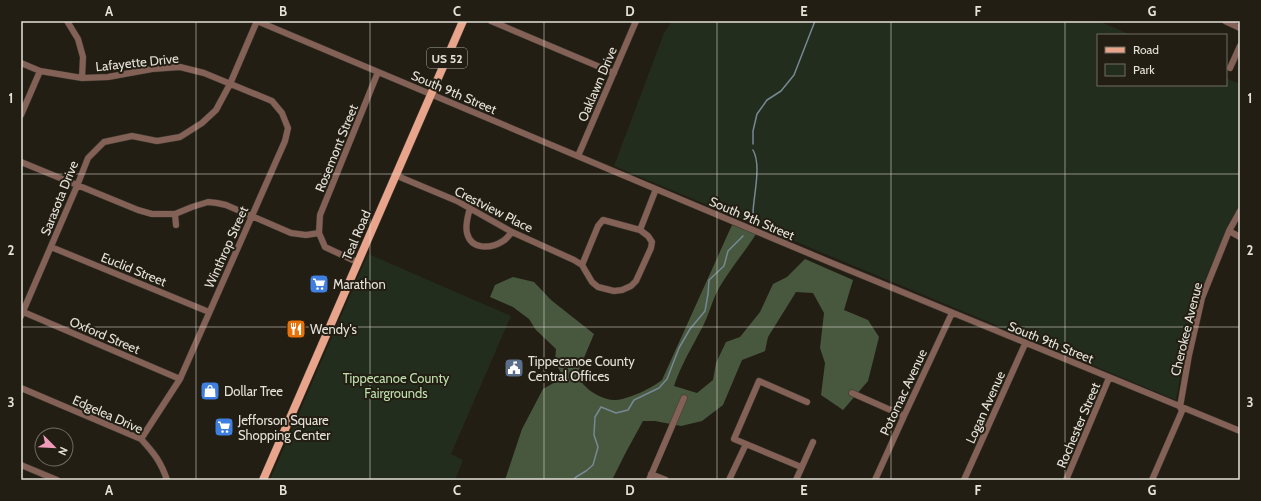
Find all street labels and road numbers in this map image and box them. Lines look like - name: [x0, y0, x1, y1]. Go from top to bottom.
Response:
- street label: Oaklawn Drive: [574, 44, 620, 124]
- road number: US 52: [427, 48, 467, 68]
- street label: Lafayette Drive: [95, 50, 180, 74]
- street label: South 9th Street: [409, 67, 500, 117]
- street label: Rosemont Street: [311, 101, 361, 194]
- street label: Sarasota Drive: [37, 158, 81, 238]
- street label: Crestview Place: [452, 182, 536, 236]
- street label: South 9th Street: [707, 193, 798, 243]
- street label: Winthrop Street: [201, 203, 252, 291]
- street label: Teal Road: [338, 207, 374, 263]
- street label: Euclid Street: [99, 249, 170, 290]
- street label: Cherokee Avenue: [1167, 280, 1205, 377]
- street label: Oxford Street: [67, 313, 143, 357]
- street label: South 9th Street: [1006, 318, 1097, 367]
- street label: Potomac Avenue: [876, 346, 930, 438]
- street label: Logan Avenue: [962, 368, 1008, 446]
- street label: Rochester Street: [1053, 379, 1103, 470]
- street label: Edgelea Drive: [70, 391, 146, 437]

